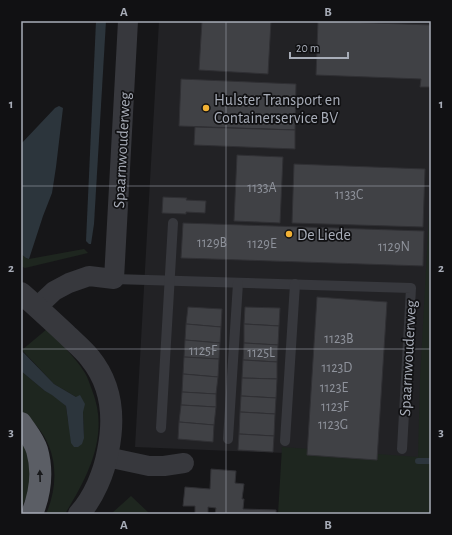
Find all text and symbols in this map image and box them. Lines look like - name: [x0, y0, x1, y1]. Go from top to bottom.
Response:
- text: A: [120, 6, 128, 19]
- text: B: [324, 6, 332, 19]
- scale bar: [290, 34, 348, 60]
- text: 20 m: [296, 42, 319, 54]
- street label: Spaarnwouderweg: [111, 91, 133, 209]
- place label: Hulster Transport en Containerservice BV: [214, 92, 341, 126]
- text: 1: [9, 98, 13, 111]
- text: 1: [439, 98, 443, 111]
- marker: Hulster Transport en Containerservice BV: [201, 103, 211, 113]
- house number: 1133A: [247, 181, 277, 195]
- house number: 1133C: [335, 188, 363, 202]
- place label: De Liede: [297, 227, 351, 243]
- marker: De Liede: [284, 229, 294, 239]
- house number: 1129B: [197, 236, 227, 250]
- house number: 1129E: [247, 237, 277, 251]
- house number: 1129N: [378, 240, 410, 254]
- text: 2: [8, 262, 14, 275]
- text: 2: [438, 262, 444, 275]
- street label: Spaarnwouderweg: [397, 299, 419, 417]
- house number: 1123B: [324, 332, 354, 346]
- house number: 1125F: [189, 344, 218, 358]
- house number: 1125L: [247, 346, 275, 360]
- house number: 1123D: [322, 361, 352, 375]
- house number: 1123E: [320, 381, 349, 395]
- house number: 1123F: [321, 400, 350, 414]
- house number: 1123G: [318, 418, 348, 432]
- text: 3: [8, 426, 14, 439]
- text: 3: [438, 426, 444, 439]
- one-way arrow: [37, 469, 43, 482]
- text: A: [120, 519, 128, 532]
- text: B: [324, 519, 332, 532]

